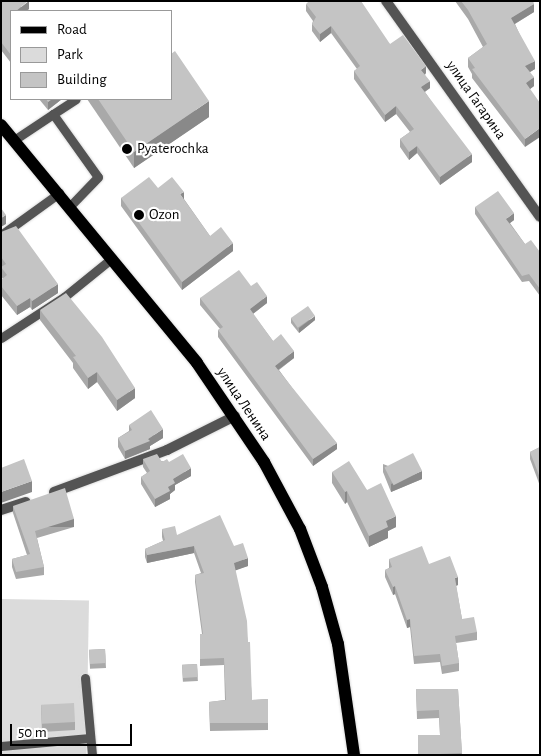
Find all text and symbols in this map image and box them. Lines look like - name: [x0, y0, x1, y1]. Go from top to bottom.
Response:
- legend: [10, 10, 172, 100]
- text: Road: [57, 22, 87, 37]
- text: Park: [57, 47, 83, 62]
- street label: улица Гагарина: [442, 57, 510, 143]
- text: Building: [57, 72, 107, 87]
- place label: Pyaterochka: [137, 140, 209, 158]
- marker: Pyaterochka: [121, 143, 133, 155]
- place label: Ozon: [149, 206, 179, 224]
- marker: Ozon: [133, 209, 145, 221]
- street label: улица Ленина: [213, 364, 275, 444]
- scale bar: [12, 714, 135, 746]
- text: 50 m: [18, 725, 47, 740]

